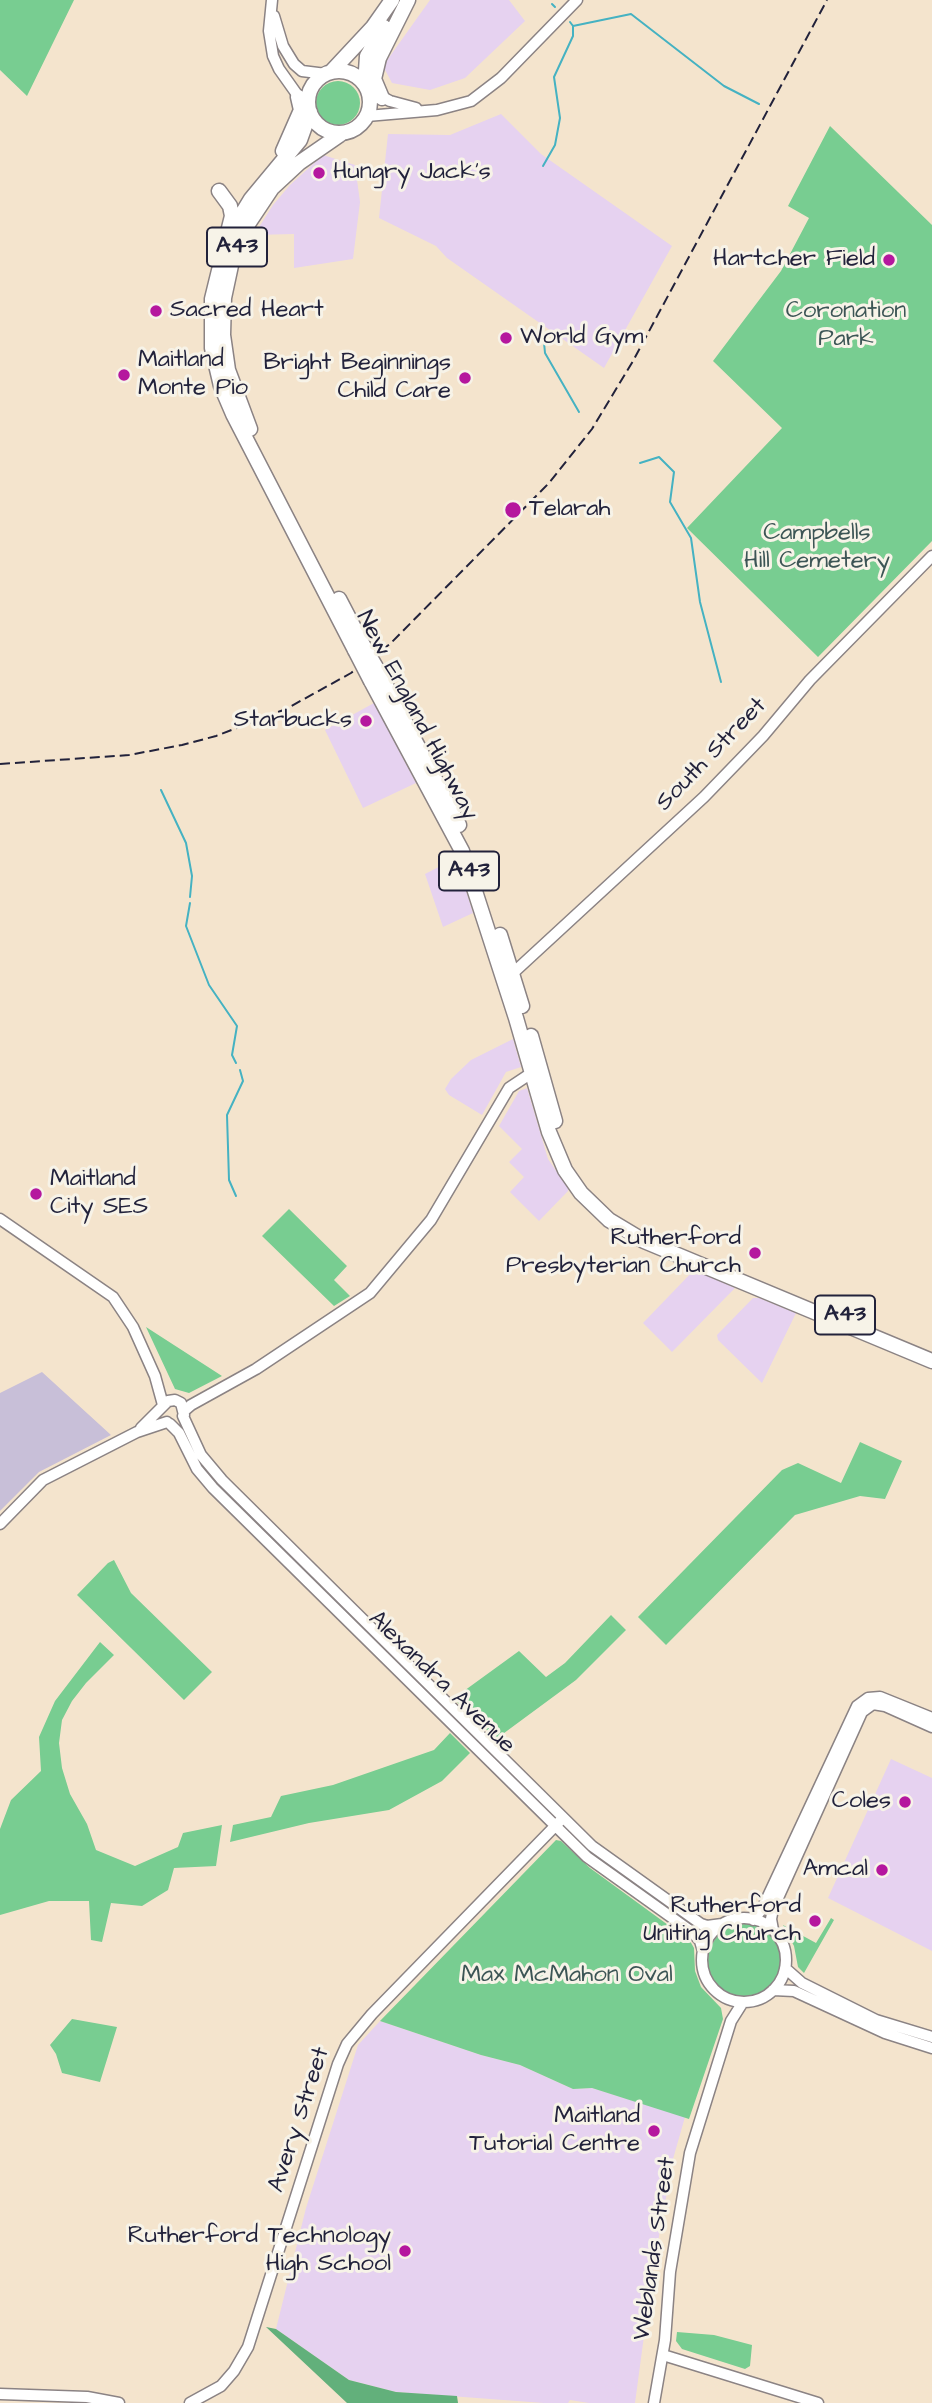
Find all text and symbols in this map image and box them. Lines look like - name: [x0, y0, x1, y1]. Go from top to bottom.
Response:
- place label: Hungry Jack's: [333, 159, 491, 187]
- marker: Hungry Jack's: [311, 165, 327, 181]
- road number: A43: [207, 228, 267, 266]
- place label: Hartcher Field: [713, 246, 875, 274]
- marker: Hartcher Field: [881, 252, 897, 268]
- place label: Sacred Heart: [170, 297, 324, 325]
- park label: Coronation Park: [786, 298, 906, 354]
- marker: Sacred Heart: [148, 303, 164, 319]
- place label: World Gym: [520, 324, 643, 352]
- marker: World Gym: [498, 330, 514, 346]
- place label: Maitland Monte Pio: [138, 347, 248, 403]
- place label: Bright Beginnings Child Care: [263, 350, 451, 406]
- marker: Maitland Monte Pio: [116, 367, 132, 383]
- marker: Bright Beginnings Child Care: [457, 370, 473, 386]
- place label: Telarah: [529, 496, 610, 524]
- marker: Telarah: [503, 500, 523, 520]
- park label: Campbells Hill Cemetery: [744, 520, 890, 576]
- street label: New England Highway: [349, 606, 483, 826]
- street label: South Street: [651, 692, 773, 818]
- place label: Starbucks: [234, 707, 352, 735]
- marker: Starbucks: [358, 713, 374, 729]
- road number: A43: [439, 852, 499, 890]
- place label: Maitland City SES: [50, 1166, 148, 1222]
- marker: Maitland City SES: [28, 1186, 44, 1202]
- place label: Rutherford Presbyterian Church: [506, 1225, 741, 1281]
- marker: Rutherford Presbyterian Church: [747, 1245, 763, 1261]
- road number: A43: [815, 1296, 875, 1334]
- street label: Alexandra Avenue: [362, 1606, 520, 1760]
- place label: Coles: [832, 1788, 891, 1816]
- marker: Coles: [897, 1794, 913, 1810]
- place label: Amcal: [803, 1856, 868, 1884]
- marker: Amcal: [874, 1862, 890, 1878]
- place label: Rutherford Uniting Church: [643, 1893, 801, 1949]
- marker: Rutherford Uniting Church: [807, 1913, 823, 1929]
- park label: Max McMahon Oval: [461, 1962, 673, 1990]
- street label: Avery Street: [263, 2044, 337, 2196]
- place label: Maitland Tutorial Centre: [469, 2103, 640, 2159]
- marker: Maitland Tutorial Centre: [646, 2123, 662, 2139]
- street label: Weblands Street: [629, 2155, 683, 2343]
- place label: Rutherford Technology High School: [128, 2223, 391, 2279]
- marker: Rutherford Technology High School: [397, 2243, 413, 2259]

